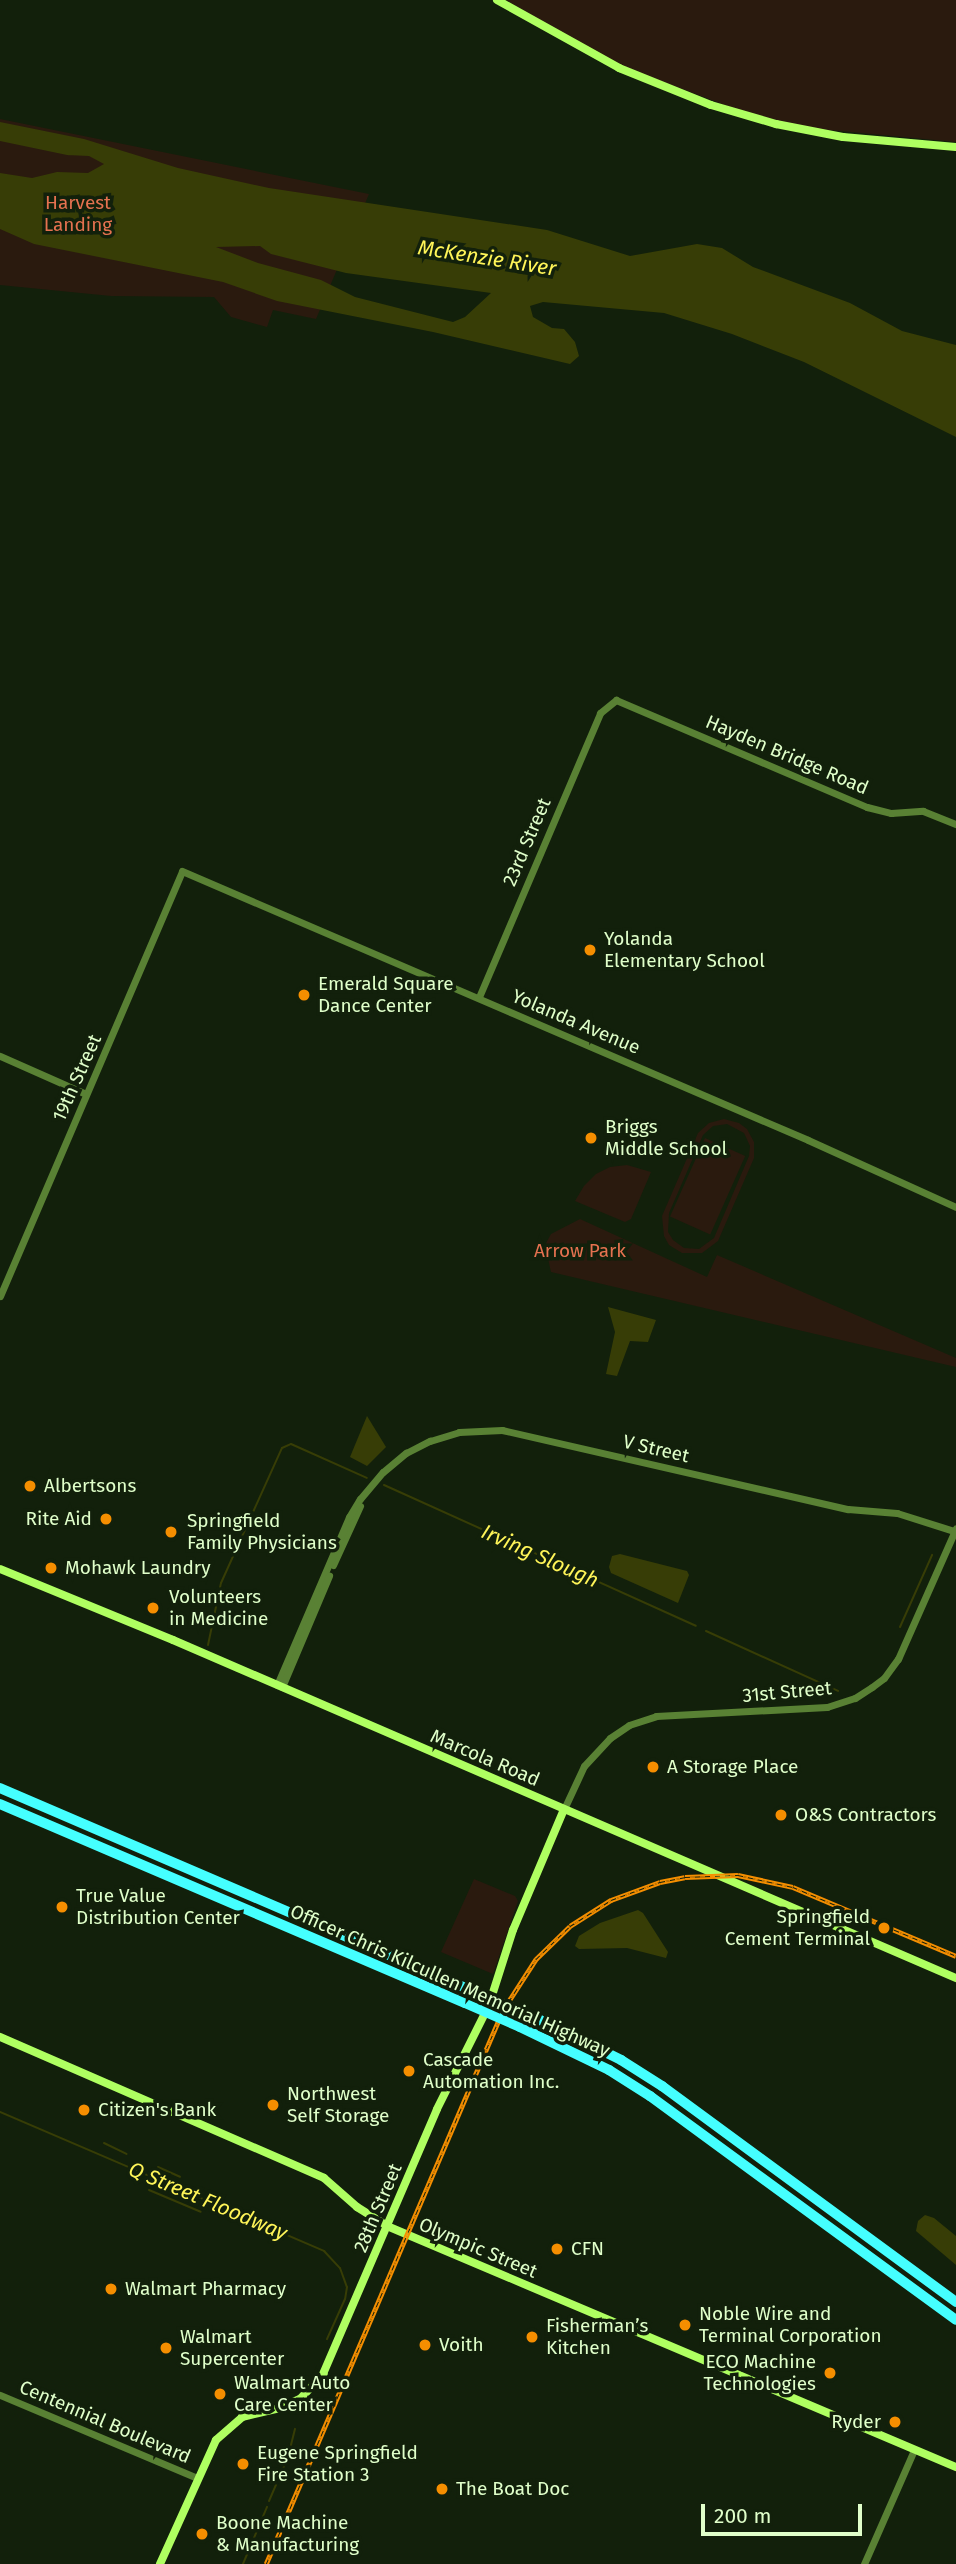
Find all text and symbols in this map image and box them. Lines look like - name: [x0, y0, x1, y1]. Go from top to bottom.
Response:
- park label: Harvest Landing: [44, 192, 112, 236]
- water label: McKenzie River: [416, 235, 558, 281]
- street label: Hayden Bridge Road: [702, 710, 872, 800]
- street label: 23rd Street: [498, 795, 556, 889]
- place label: Yolanda Elementary School: [604, 928, 765, 972]
- marker: Yolanda Elementary School: [582, 942, 598, 958]
- place label: Emerald Square Dance Center: [318, 973, 454, 1017]
- street label: Yolanda Avenue: [508, 985, 644, 1059]
- marker: Emerald Square Dance Center: [296, 987, 312, 1003]
- street label: 19th Street: [48, 1031, 106, 1125]
- place label: Briggs Middle School: [605, 1116, 727, 1160]
- marker: Briggs Middle School: [583, 1130, 599, 1146]
- park label: Arrow Park: [534, 1240, 626, 1262]
- street label: V Street: [621, 1430, 691, 1468]
- place label: Albertsons: [44, 1475, 136, 1497]
- marker: Albertsons: [22, 1478, 38, 1494]
- place label: Rite Aid: [26, 1508, 92, 1530]
- place label: Springfield Family Physicians: [187, 1510, 337, 1554]
- marker: Rite Aid: [98, 1511, 114, 1527]
- water label: Irving Slough: [477, 1519, 603, 1593]
- marker: Springfield Family Physicians: [161, 1522, 181, 1542]
- place label: Mohawk Laundry: [65, 1557, 210, 1579]
- marker: Mohawk Laundry: [43, 1560, 59, 1576]
- place label: Volunteers in Medicine: [169, 1586, 268, 1630]
- marker: Volunteers in Medicine: [143, 1598, 163, 1618]
- street label: 31st Street: [741, 1677, 833, 1707]
- street label: Marcola Road: [427, 1725, 543, 1791]
- place label: A Storage Place: [667, 1756, 798, 1778]
- marker: A Storage Place: [645, 1759, 661, 1775]
- place label: O&S Contractors: [795, 1804, 936, 1826]
- marker: O&S Contractors: [773, 1807, 789, 1823]
- place label: True Value Distribution Center: [76, 1885, 240, 1929]
- marker: True Value Distribution Center: [54, 1899, 70, 1915]
- street label: Officer Chris Kilcullen Memorial Highway: [287, 1900, 613, 2062]
- place label: Springfield Cement Terminal: [725, 1906, 870, 1950]
- marker: Springfield Cement Terminal: [876, 1920, 892, 1936]
- place label: Cascade Automation Inc.: [423, 2049, 559, 2093]
- marker: Cascade Automation Inc.: [401, 2063, 417, 2079]
- place label: Northwest Self Storage: [287, 2083, 389, 2127]
- marker: Northwest Self Storage: [265, 2097, 281, 2113]
- place label: Citizen's Bank: [98, 2099, 216, 2121]
- marker: Citizen's Bank: [76, 2102, 92, 2118]
- water label: Q Street Floodway: [125, 2156, 291, 2246]
- street label: 28th Street: [349, 2160, 407, 2256]
- street label: Olympic Street: [415, 2213, 541, 2283]
- place label: CFN: [571, 2238, 604, 2260]
- marker: CFN: [549, 2241, 565, 2257]
- place label: Walmart Pharmacy: [125, 2278, 286, 2300]
- marker: Walmart Pharmacy: [103, 2281, 119, 2297]
- place label: Noble Wire and Terminal Corporation: [699, 2303, 882, 2347]
- place label: Fisherman’s Kitchen: [546, 2315, 648, 2359]
- marker: Noble Wire and Terminal Corporation: [677, 2317, 693, 2333]
- place label: Walmart Supercenter: [180, 2326, 284, 2370]
- marker: Fisherman’s Kitchen: [524, 2329, 540, 2345]
- place label: Voith: [439, 2334, 484, 2356]
- marker: Voith: [417, 2337, 433, 2353]
- marker: Walmart Supercenter: [158, 2340, 174, 2356]
- place label: ECO Machine Technologies: [703, 2351, 816, 2395]
- marker: ECO Machine Technologies: [822, 2365, 838, 2381]
- place label: Walmart Auto Care Center: [234, 2372, 350, 2416]
- street label: Centennial Boulevard: [16, 2376, 194, 2468]
- marker: Walmart Auto Care Center: [212, 2386, 228, 2402]
- place label: Ryder: [831, 2411, 881, 2433]
- marker: Ryder: [887, 2414, 903, 2430]
- place label: Eugene Springfield Fire Station 3: [257, 2442, 418, 2486]
- marker: Eugene Springfield Fire Station 3: [235, 2456, 251, 2472]
- place label: The Boat Doc: [456, 2478, 569, 2500]
- marker: The Boat Doc: [434, 2481, 450, 2497]
- scale bar: [704, 2490, 865, 2534]
- text: 200 m: [714, 2503, 771, 2529]
- place label: Boone Machine & Manufacturing: [216, 2512, 359, 2556]
- marker: Boone Machine & Manufacturing: [194, 2526, 210, 2542]

